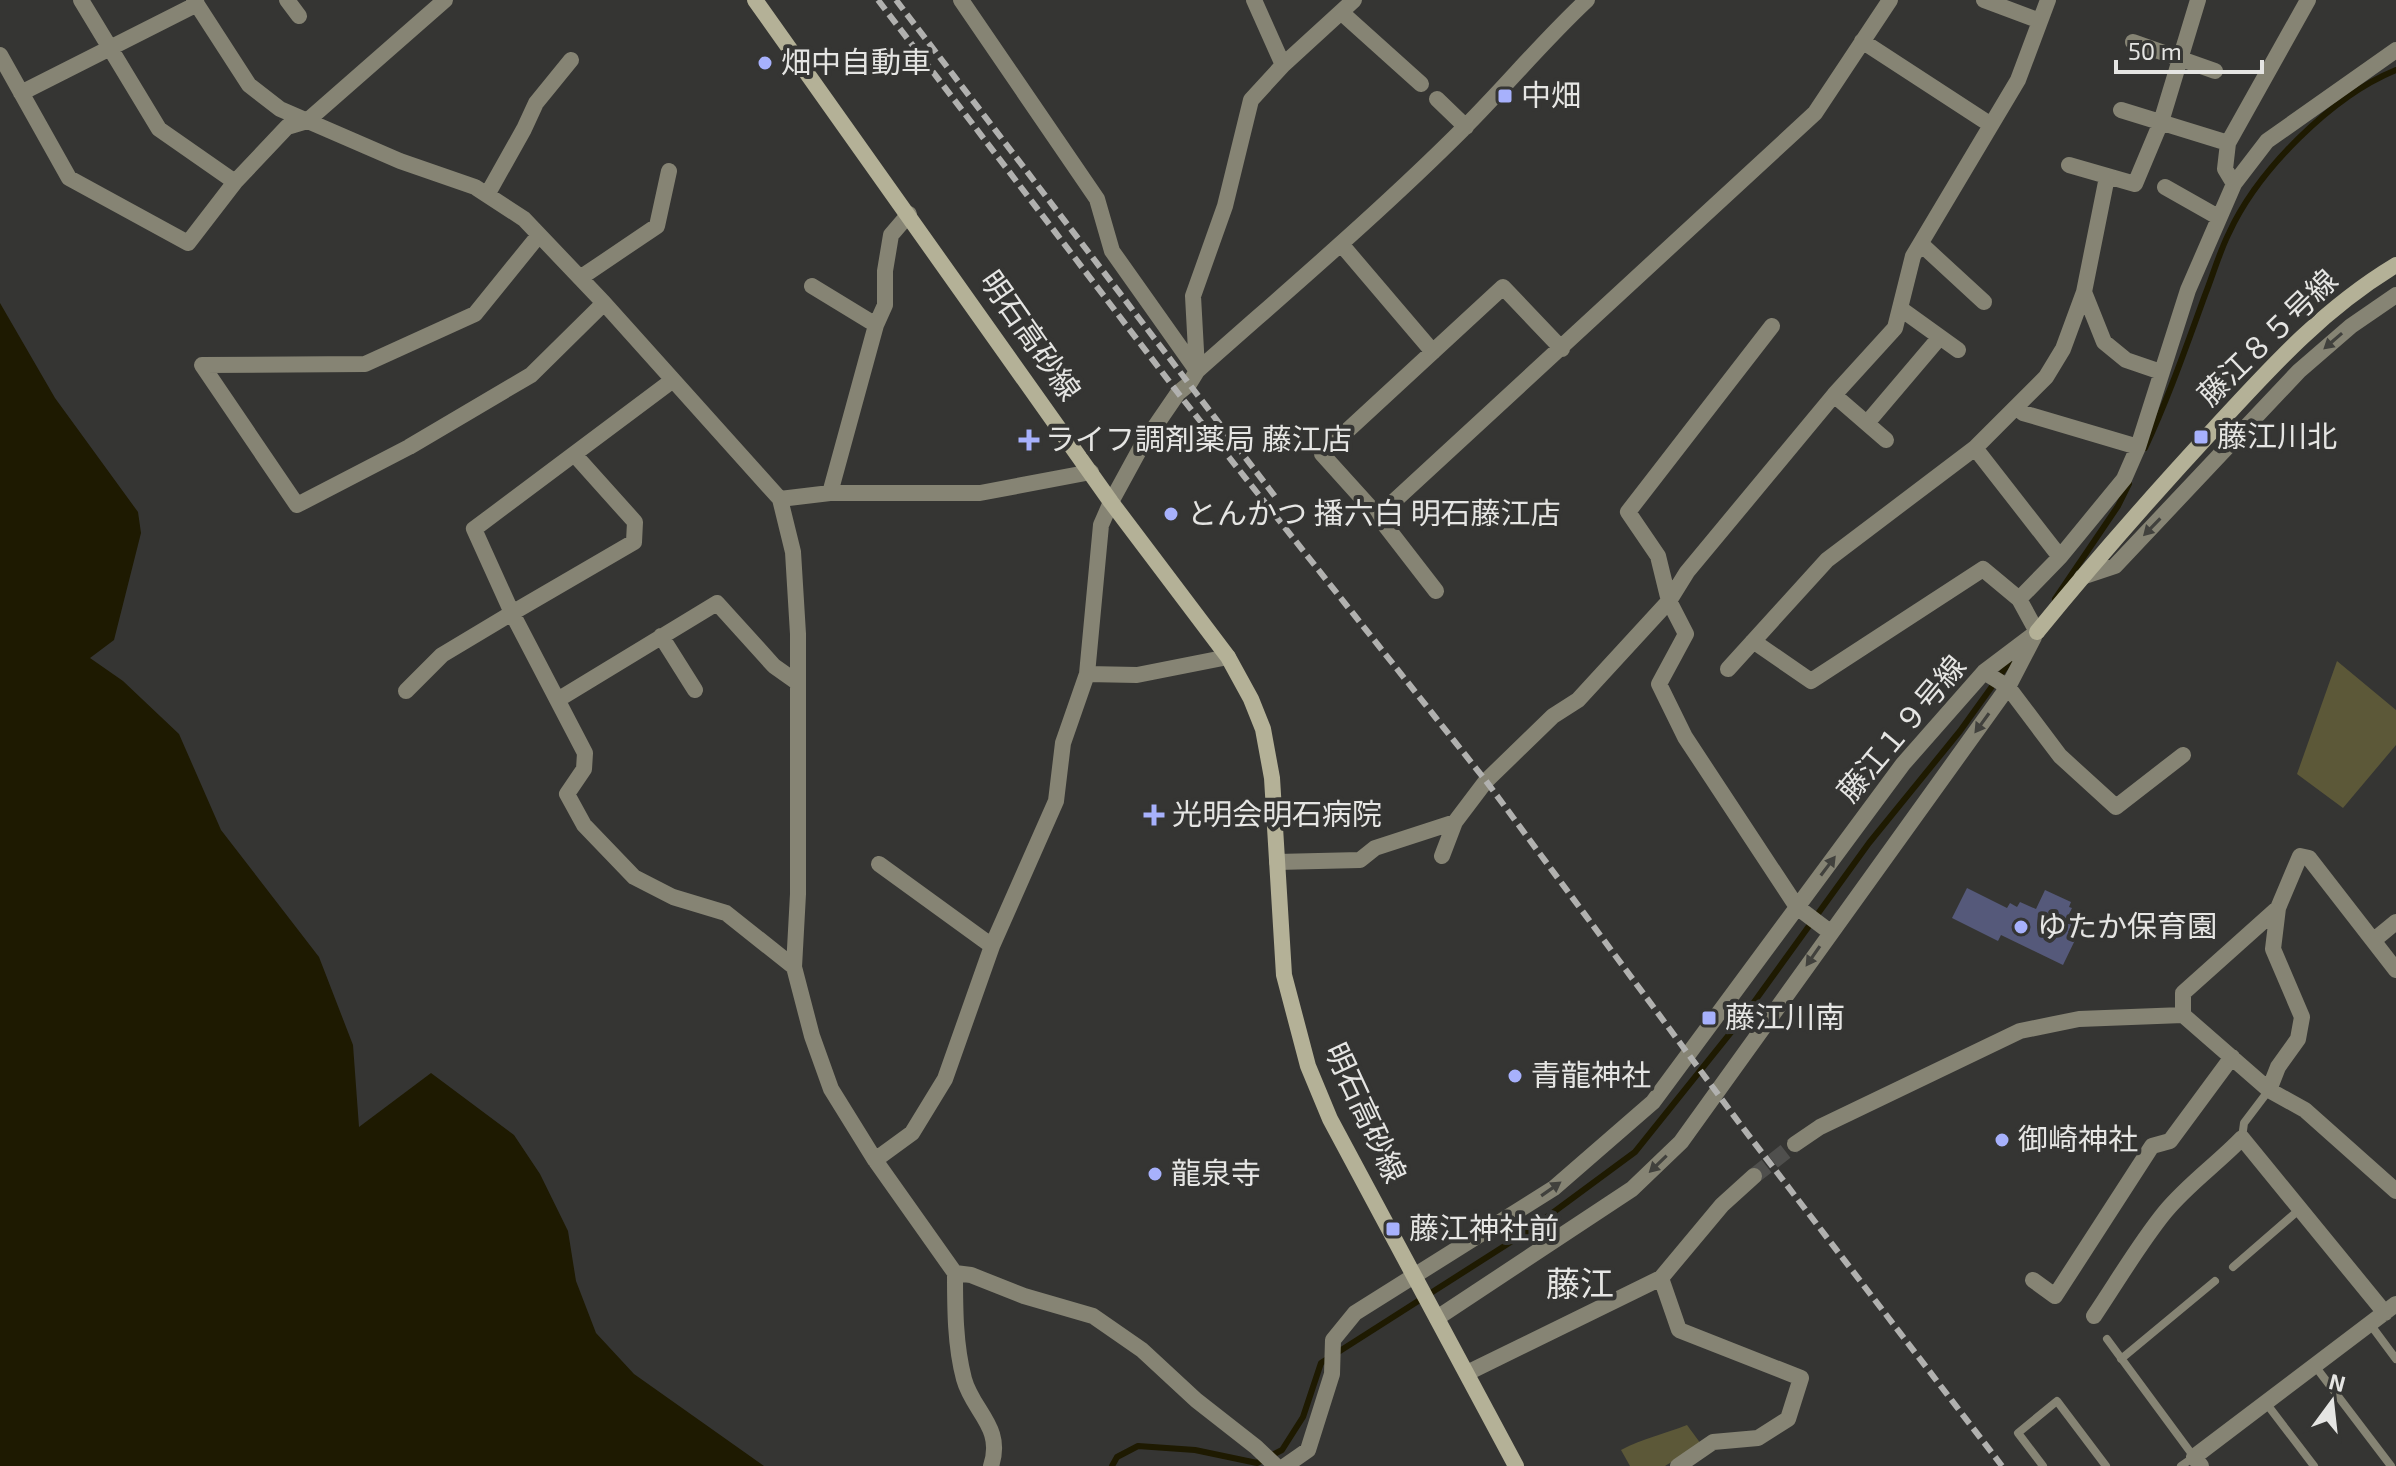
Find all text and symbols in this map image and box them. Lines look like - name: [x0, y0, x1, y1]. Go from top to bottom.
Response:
- scale bar: [2116, 24, 2262, 74]
- text: 50 m: [2128, 36, 2182, 65]
- place label: 畑中自動車: [781, 43, 931, 79]
- marker: 畑中自動車: [756, 54, 774, 72]
- place label: 中畑: [1521, 76, 1581, 112]
- marker: 中畑: [1496, 87, 1514, 105]
- street label: 藤江８５号線: [2189, 261, 2344, 412]
- street label: 明石高砂線: [974, 263, 1089, 407]
- one-way arrow: [2324, 332, 2344, 349]
- place label: 藤江川北: [2217, 417, 2337, 453]
- place label: ライフ調剤薬局 藤江店: [1045, 420, 1352, 456]
- marker: 藤江川北: [2192, 428, 2210, 446]
- marker: ライフ調剤薬局 藤江店: [1020, 431, 1038, 449]
- place label: とんかつ 播六白 明石藤江店: [1187, 494, 1560, 530]
- marker: とんかつ 播六白 明石藤江店: [1162, 505, 1180, 523]
- one-way arrow: [2143, 517, 2162, 536]
- street label: 藤江１９号線: [1829, 647, 1972, 808]
- one-way arrow: [1975, 713, 1991, 733]
- place label: 光明会明石病院: [1172, 795, 1382, 831]
- marker: 光明会明石病院: [1143, 804, 1165, 826]
- one-way arrow: [1819, 855, 1835, 876]
- place label: ゆたか保育園: [2037, 907, 2217, 943]
- marker: ゆたか保育園: [2012, 918, 2030, 936]
- one-way arrow: [1806, 946, 1821, 967]
- place label: 藤江川南: [1725, 998, 1845, 1034]
- marker: 藤江川南: [1700, 1009, 1718, 1027]
- street label: 明石高砂線: [1319, 1037, 1415, 1188]
- place label: 青龍神社: [1531, 1056, 1651, 1092]
- marker: 青龍神社: [1506, 1067, 1524, 1085]
- place label: 御崎神社: [2018, 1120, 2138, 1156]
- marker: 御崎神社: [1993, 1131, 2011, 1149]
- place label: 龍泉寺: [1171, 1154, 1261, 1190]
- one-way arrow: [1649, 1154, 1668, 1172]
- marker: 龍泉寺: [1146, 1165, 1164, 1183]
- one-way arrow: [1540, 1182, 1561, 1197]
- place label: 藤江神社前: [1409, 1209, 1559, 1245]
- marker: 藤江神社前: [1384, 1220, 1402, 1238]
- district label: 藤江: [1546, 1262, 1614, 1303]
- north arrow: [2292, 1362, 2372, 1442]
- text: N: [2326, 1367, 2348, 1396]

